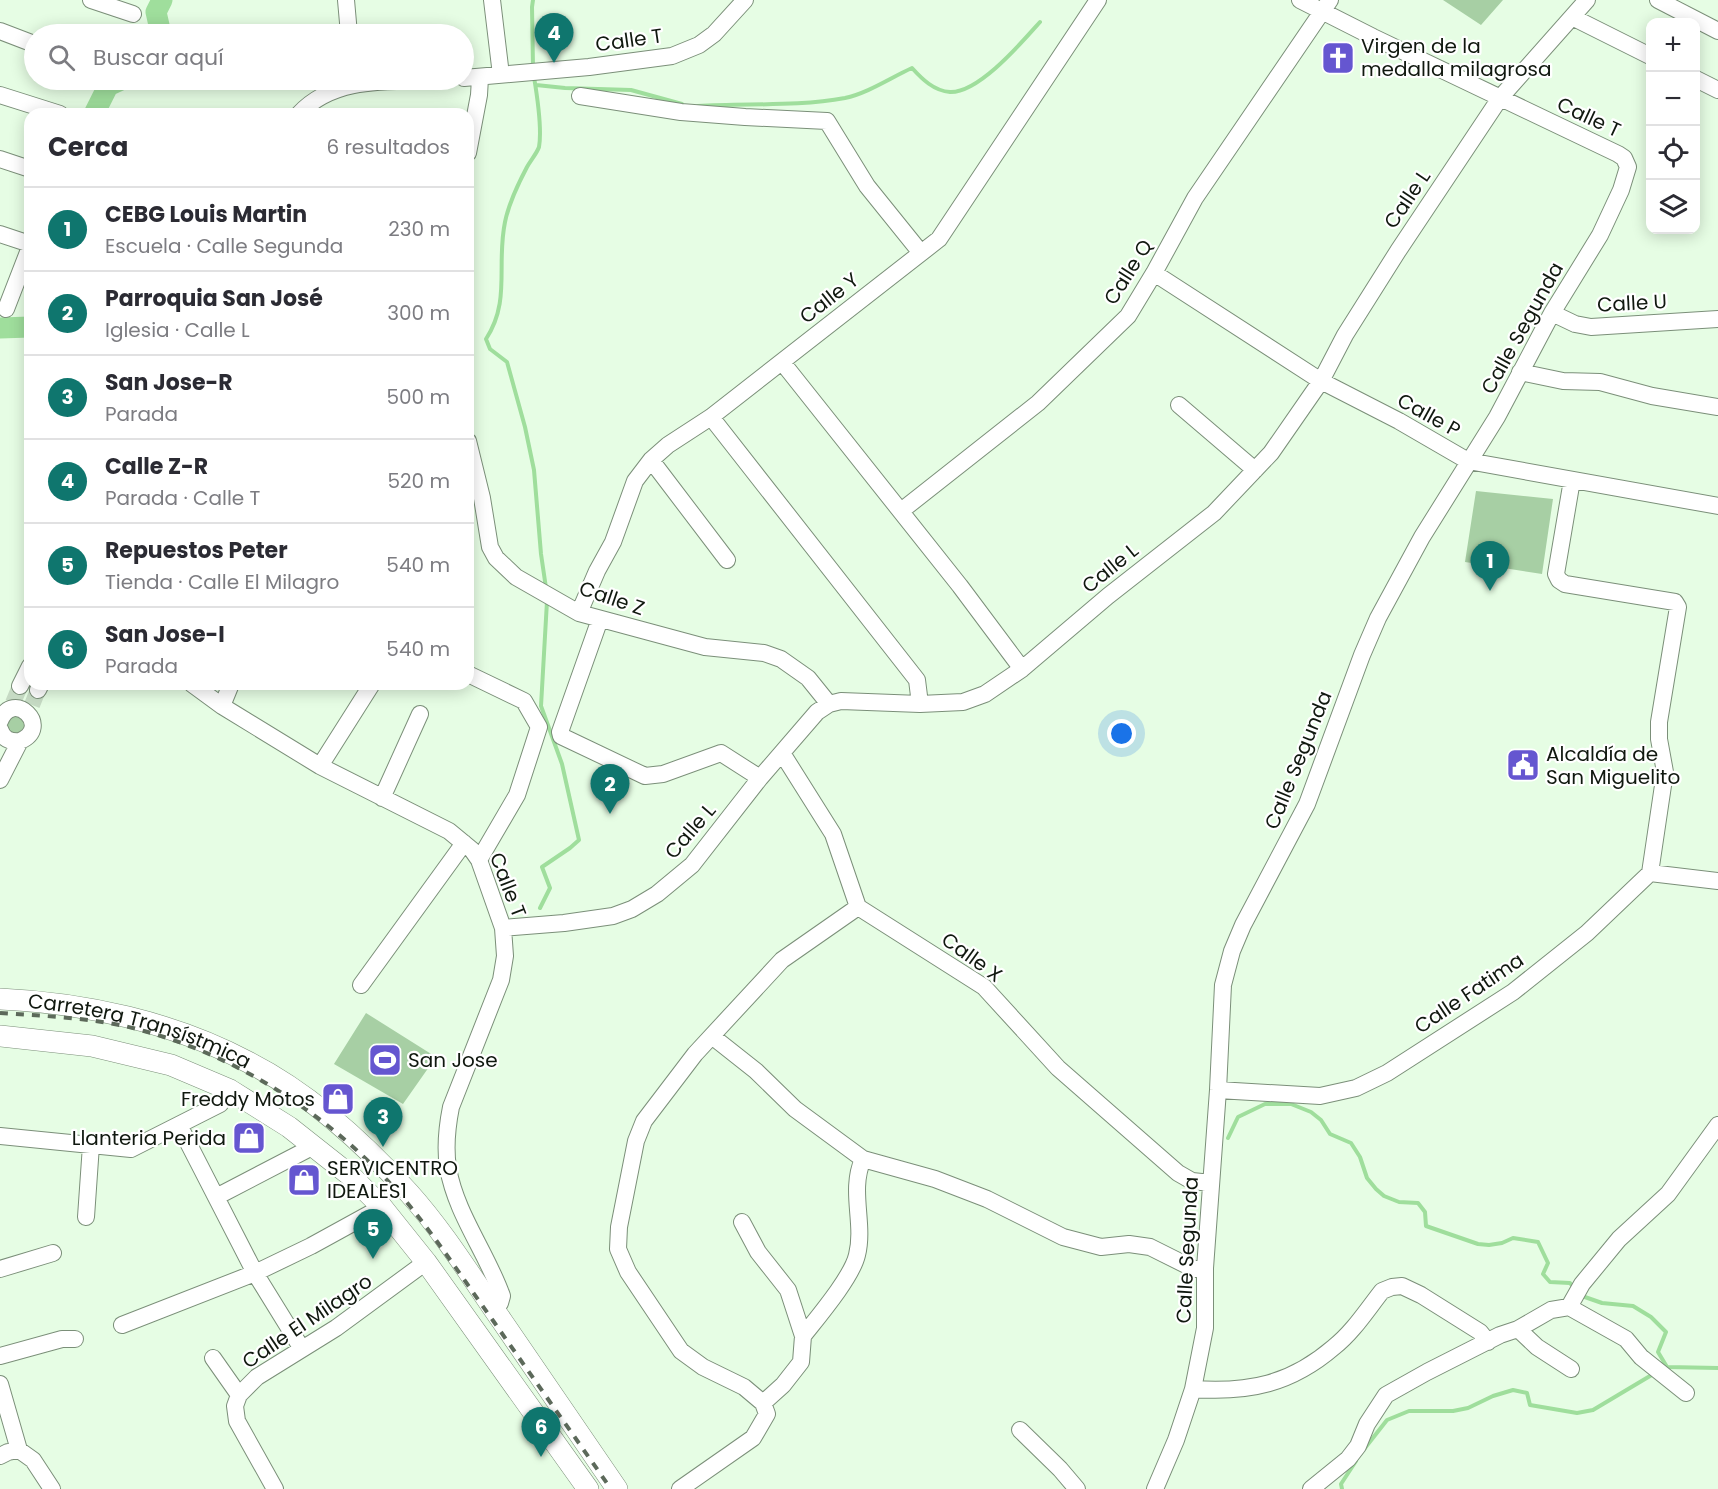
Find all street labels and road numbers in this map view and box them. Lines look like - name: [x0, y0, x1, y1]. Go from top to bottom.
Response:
- street label: Calle T: [594, 21, 664, 59]
- street label: Calle T: [1553, 90, 1626, 144]
- street label: Calle L: [1377, 164, 1437, 234]
- street label: Calle Q: [1097, 234, 1159, 310]
- street label: Calle Segunda: [1474, 257, 1570, 399]
- street label: Calle Y: [793, 266, 865, 330]
- street label: Calle U: [1596, 287, 1668, 319]
- street label: Calle P: [1392, 386, 1466, 444]
- street label: Calle L: [1076, 536, 1144, 599]
- street label: Calle Z: [576, 574, 648, 622]
- street label: Calle Segunda: [1258, 687, 1338, 833]
- street label: Calle L: [658, 797, 722, 865]
- street label: Calle T: [483, 849, 533, 922]
- street label: Calle X: [936, 925, 1008, 989]
- street label: Calle Fatima: [1409, 946, 1529, 1040]
- street label: Carretera Transístmica: [27, 987, 256, 1075]
- street label: Calle Segunda: [1169, 1176, 1205, 1324]
- street label: Calle El Milagro: [236, 1267, 378, 1375]

